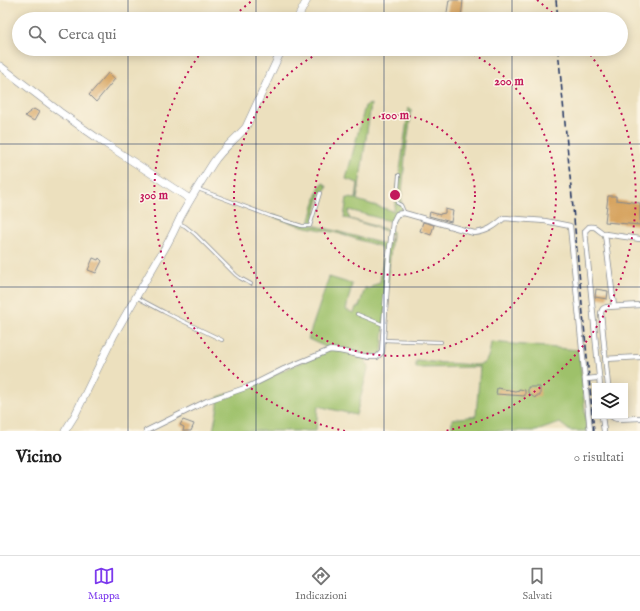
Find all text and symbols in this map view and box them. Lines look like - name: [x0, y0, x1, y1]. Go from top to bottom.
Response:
- search box: [12, 12, 628, 56]
- icon: search: [26, 23, 48, 45]
- text: Cerca qui: [58, 25, 117, 44]
- text: 200 m: [494, 74, 524, 89]
- text: 100 m: [381, 108, 410, 123]
- text: 300 m: [140, 188, 169, 203]
- centre of rings: [388, 188, 402, 202]
- map controls: [592, 383, 628, 419]
- button: layers: [592, 383, 628, 419]
- text: Vicino: [16, 447, 62, 468]
- text: 0 risultati: [574, 449, 624, 466]
- tab: Mappa: [88, 565, 120, 603]
- tab: Indicazioni: [295, 565, 347, 603]
- tab: Salvati: [523, 565, 552, 603]

